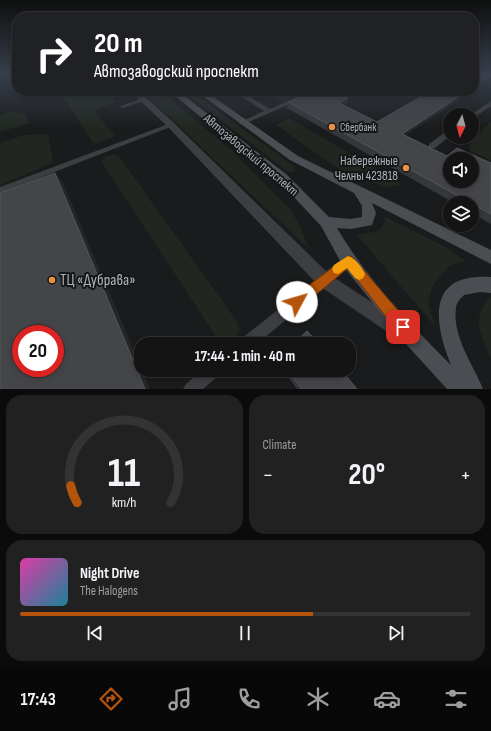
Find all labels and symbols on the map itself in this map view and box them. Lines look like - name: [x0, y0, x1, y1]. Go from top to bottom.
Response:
- north arrow: [443, 108, 479, 144]
- street label: Автозаводский проспект: [200, 110, 302, 199]
- place label: Сбербанк: [340, 121, 377, 134]
- marker: Сбербанк: [327, 122, 337, 132]
- place label: Набережные Челны 423818: [335, 153, 398, 184]
- marker: Набережные Челны 423818: [401, 163, 411, 173]
- place label: ТЦ «Дубрава»: [60, 271, 136, 290]
- marker: ТЦ «Дубрава»: [47, 275, 57, 285]
- position arrow: [276, 281, 318, 323]
- pin: [386, 310, 420, 344]
- speed limit sign: 20: [12, 325, 64, 377]

